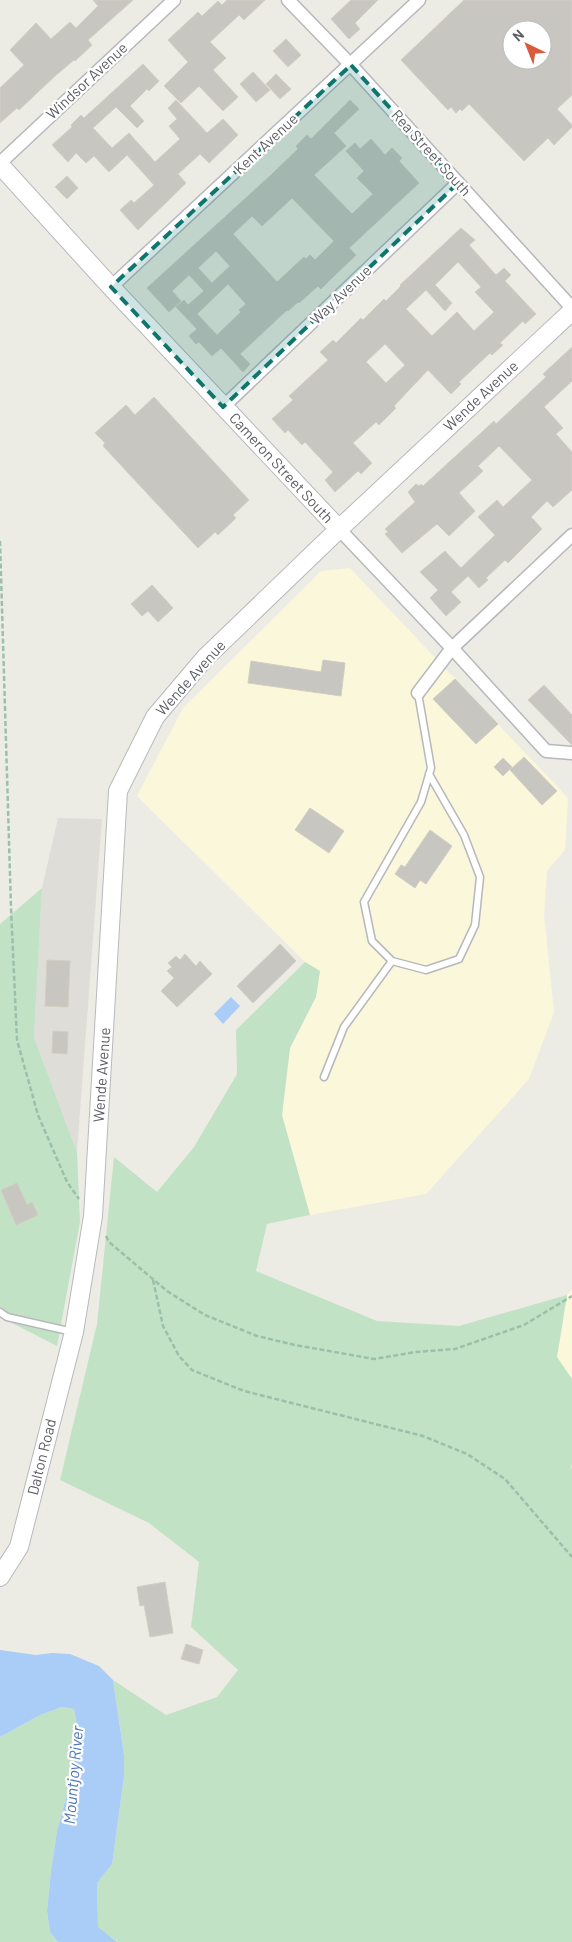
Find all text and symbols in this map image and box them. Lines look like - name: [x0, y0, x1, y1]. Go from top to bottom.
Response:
- north arrow: [502, 20, 552, 70]
- text: N: [509, 26, 527, 45]
- street label: Windsor Avenue: [42, 38, 131, 123]
- street label: Rea Street South: [388, 105, 475, 199]
- street label: Kent Avenue: [230, 109, 301, 178]
- street label: Way Avenue: [306, 261, 374, 328]
- street label: Wende Avenue: [439, 356, 521, 434]
- street label: Cameron Street South: [226, 408, 337, 526]
- street label: Wende Avenue: [152, 636, 229, 719]
- street label: Wende Avenue: [89, 1027, 113, 1123]
- street label: Dalton Road: [23, 1417, 59, 1497]
- water label: Mountjoy River: [59, 1724, 86, 1825]

